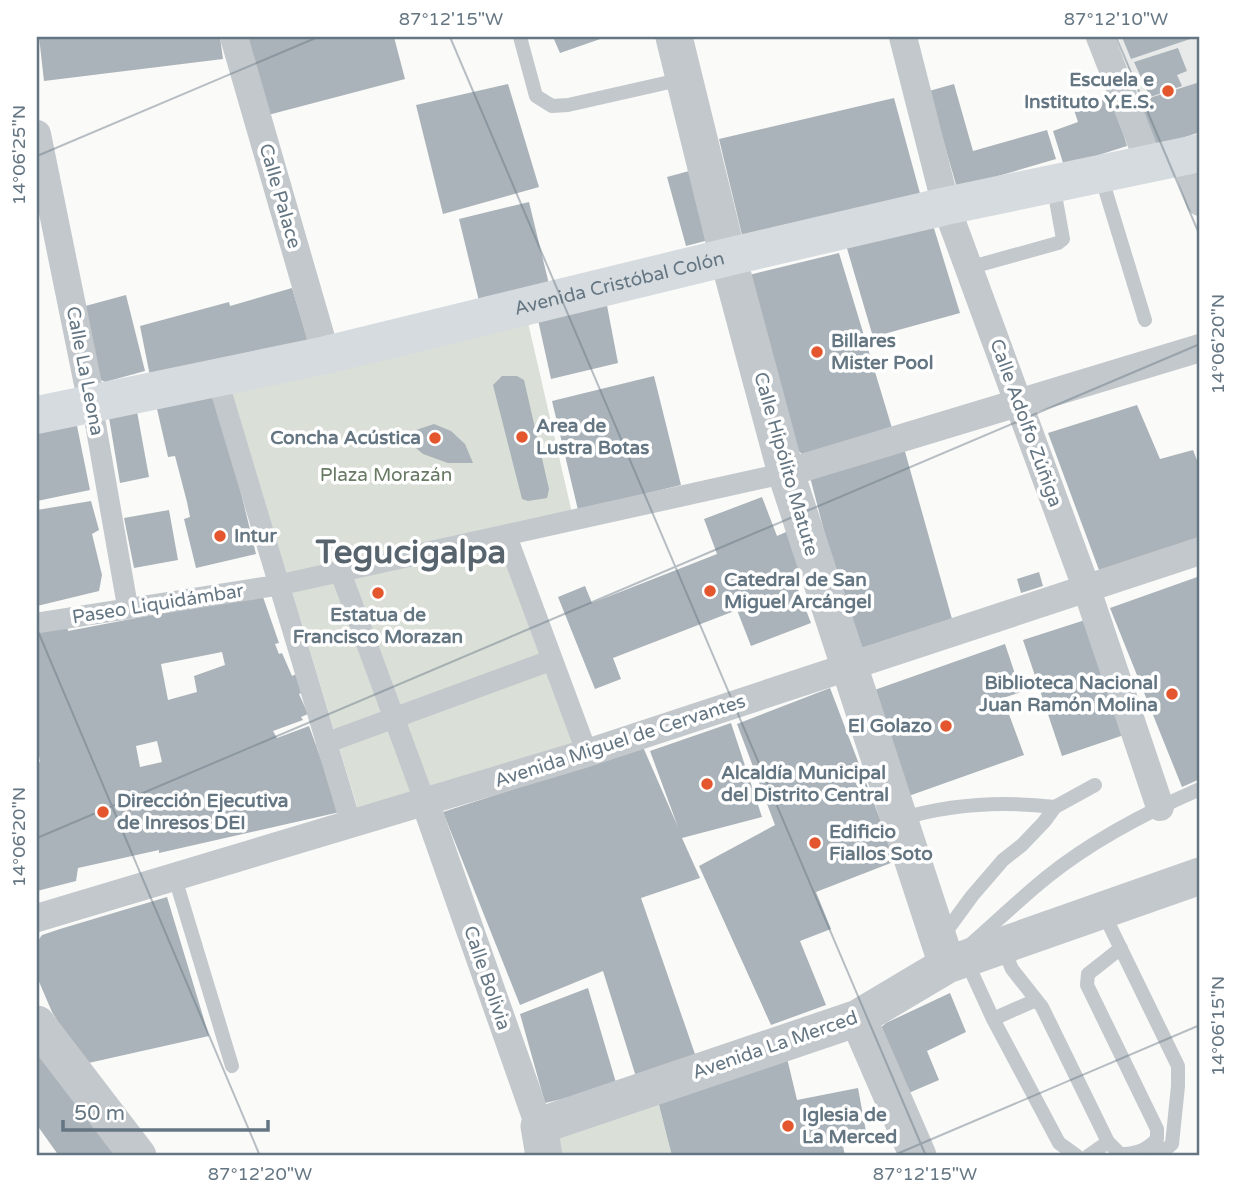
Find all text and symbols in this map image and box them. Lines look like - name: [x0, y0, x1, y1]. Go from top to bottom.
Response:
- text: 87°12'15"W: [399, 8, 503, 30]
- text: 87°12'10"W: [1064, 8, 1168, 30]
- place label: Escuela e Instituto Y.E.S.: [1024, 69, 1154, 113]
- marker: Escuela e Instituto Y.E.S.: [1160, 83, 1176, 99]
- text: 14°06'25"N: [8, 105, 30, 205]
- street label: Calle Palace: [255, 141, 305, 251]
- street label: Avenida Cristóbal Colón: [512, 247, 727, 320]
- text: 14°06'20"N: [1207, 294, 1229, 394]
- street label: Calle La Leona: [62, 305, 108, 437]
- place label: Billares Mister Pool: [831, 330, 933, 374]
- street label: Calle Adolfo Zúñiga: [985, 336, 1067, 510]
- marker: Billares Mister Pool: [809, 344, 825, 360]
- street label: Calle Hipólito Matute: [749, 370, 823, 558]
- place label: Area de Lustra Botas: [536, 415, 649, 459]
- place label: Concha Acústica: [270, 427, 421, 449]
- marker: Area de Lustra Botas: [514, 429, 530, 445]
- marker: Concha Acústica: [427, 430, 443, 446]
- park label: Plaza Morazán: [320, 464, 452, 486]
- place label: Intur: [234, 525, 277, 547]
- marker: Intur: [212, 528, 228, 544]
- district label: Tegucigalpa: [315, 533, 506, 572]
- place label: Catedral de San Miguel Arcángel: [724, 569, 872, 614]
- street label: Paseo Liquidámbar: [71, 579, 246, 628]
- marker: Catedral de San Miguel Arcángel: [702, 583, 718, 599]
- marker: Estatua de Francisco Morazan: [370, 585, 386, 601]
- place label: Estatua de Francisco Morazan: [293, 604, 463, 648]
- place label: Biblioteca Nacional Juan Ramón Molina: [978, 672, 1158, 716]
- marker: Biblioteca Nacional Juan Ramón Molina: [1164, 686, 1180, 702]
- street label: Avenida Miguel de Cervantes: [492, 690, 748, 792]
- place label: El Golazo: [848, 715, 932, 737]
- marker: El Golazo: [938, 718, 954, 734]
- place label: Alcaldía Municipal del Distrito Central: [721, 762, 889, 806]
- marker: Alcaldía Municipal del Distrito Central: [699, 776, 715, 792]
- text: 14°06'20"N: [8, 787, 30, 887]
- place label: Dirección Ejecutiva de Inresos DEI: [117, 790, 289, 834]
- marker: Dirección Ejecutiva de Inresos DEI: [95, 804, 111, 820]
- place label: Edificio Fiallos Soto: [829, 821, 933, 865]
- marker: Edificio Fiallos Soto: [807, 835, 823, 851]
- street label: Calle Bolivia: [459, 923, 515, 1033]
- text: 14°06'15"N: [1207, 976, 1229, 1076]
- street label: Avenida La Merced: [689, 1006, 861, 1084]
- scale bar: [63, 1088, 268, 1132]
- text: 50 m: [74, 1101, 125, 1126]
- place label: Iglesia de La Merced: [802, 1104, 897, 1148]
- marker: Iglesia de La Merced: [780, 1118, 796, 1134]
- text: 87°12'20"W: [208, 1163, 312, 1185]
- text: 87°12'15"W: [873, 1163, 977, 1185]

